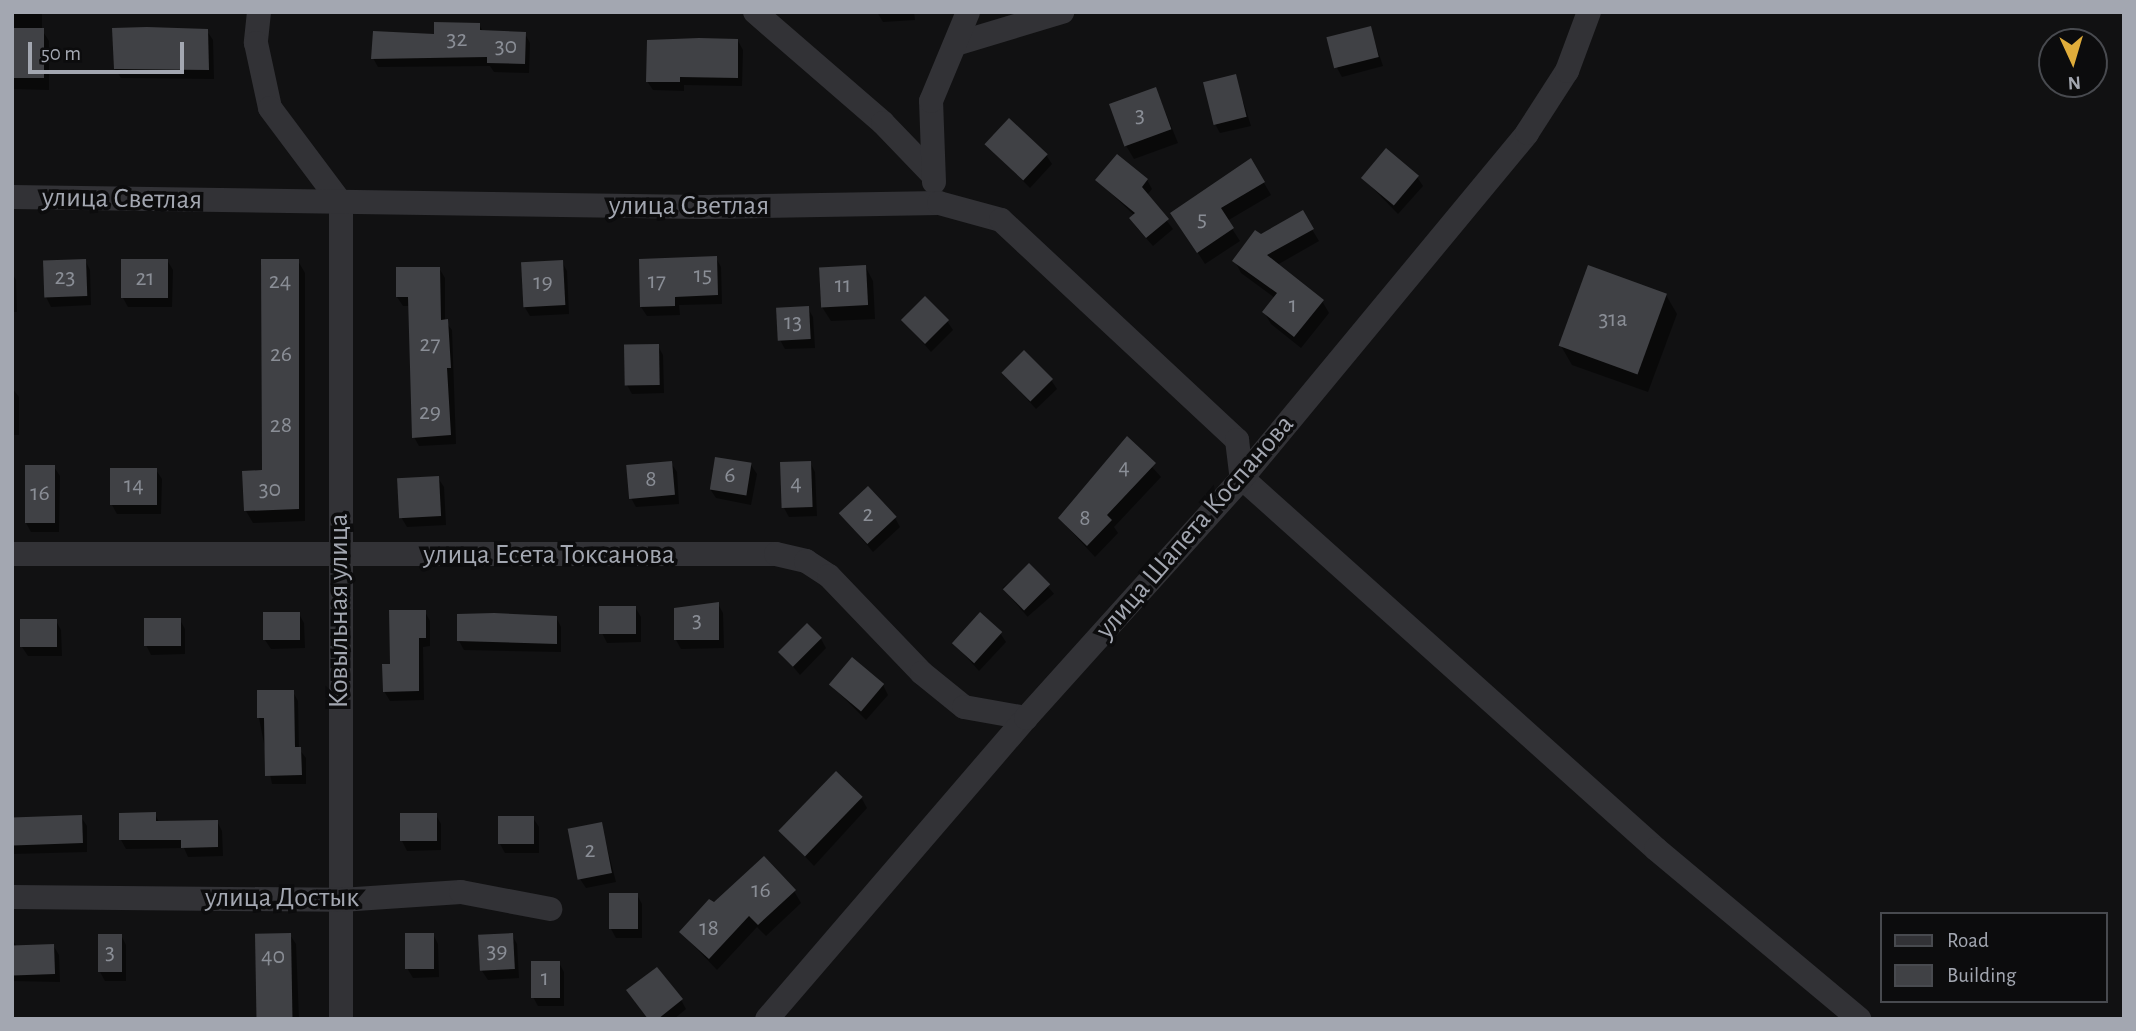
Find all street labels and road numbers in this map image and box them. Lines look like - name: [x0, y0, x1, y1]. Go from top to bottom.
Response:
- street label: улица Светлая: [42, 181, 202, 217]
- street label: улица Светлая: [609, 189, 769, 223]
- street label: улица Шапета Коспанова: [1089, 408, 1301, 646]
- street label: Ковыльная улица: [322, 513, 356, 709]
- street label: улица Есета Токсанова: [423, 538, 675, 572]
- street label: улица Достык: [205, 881, 359, 915]

